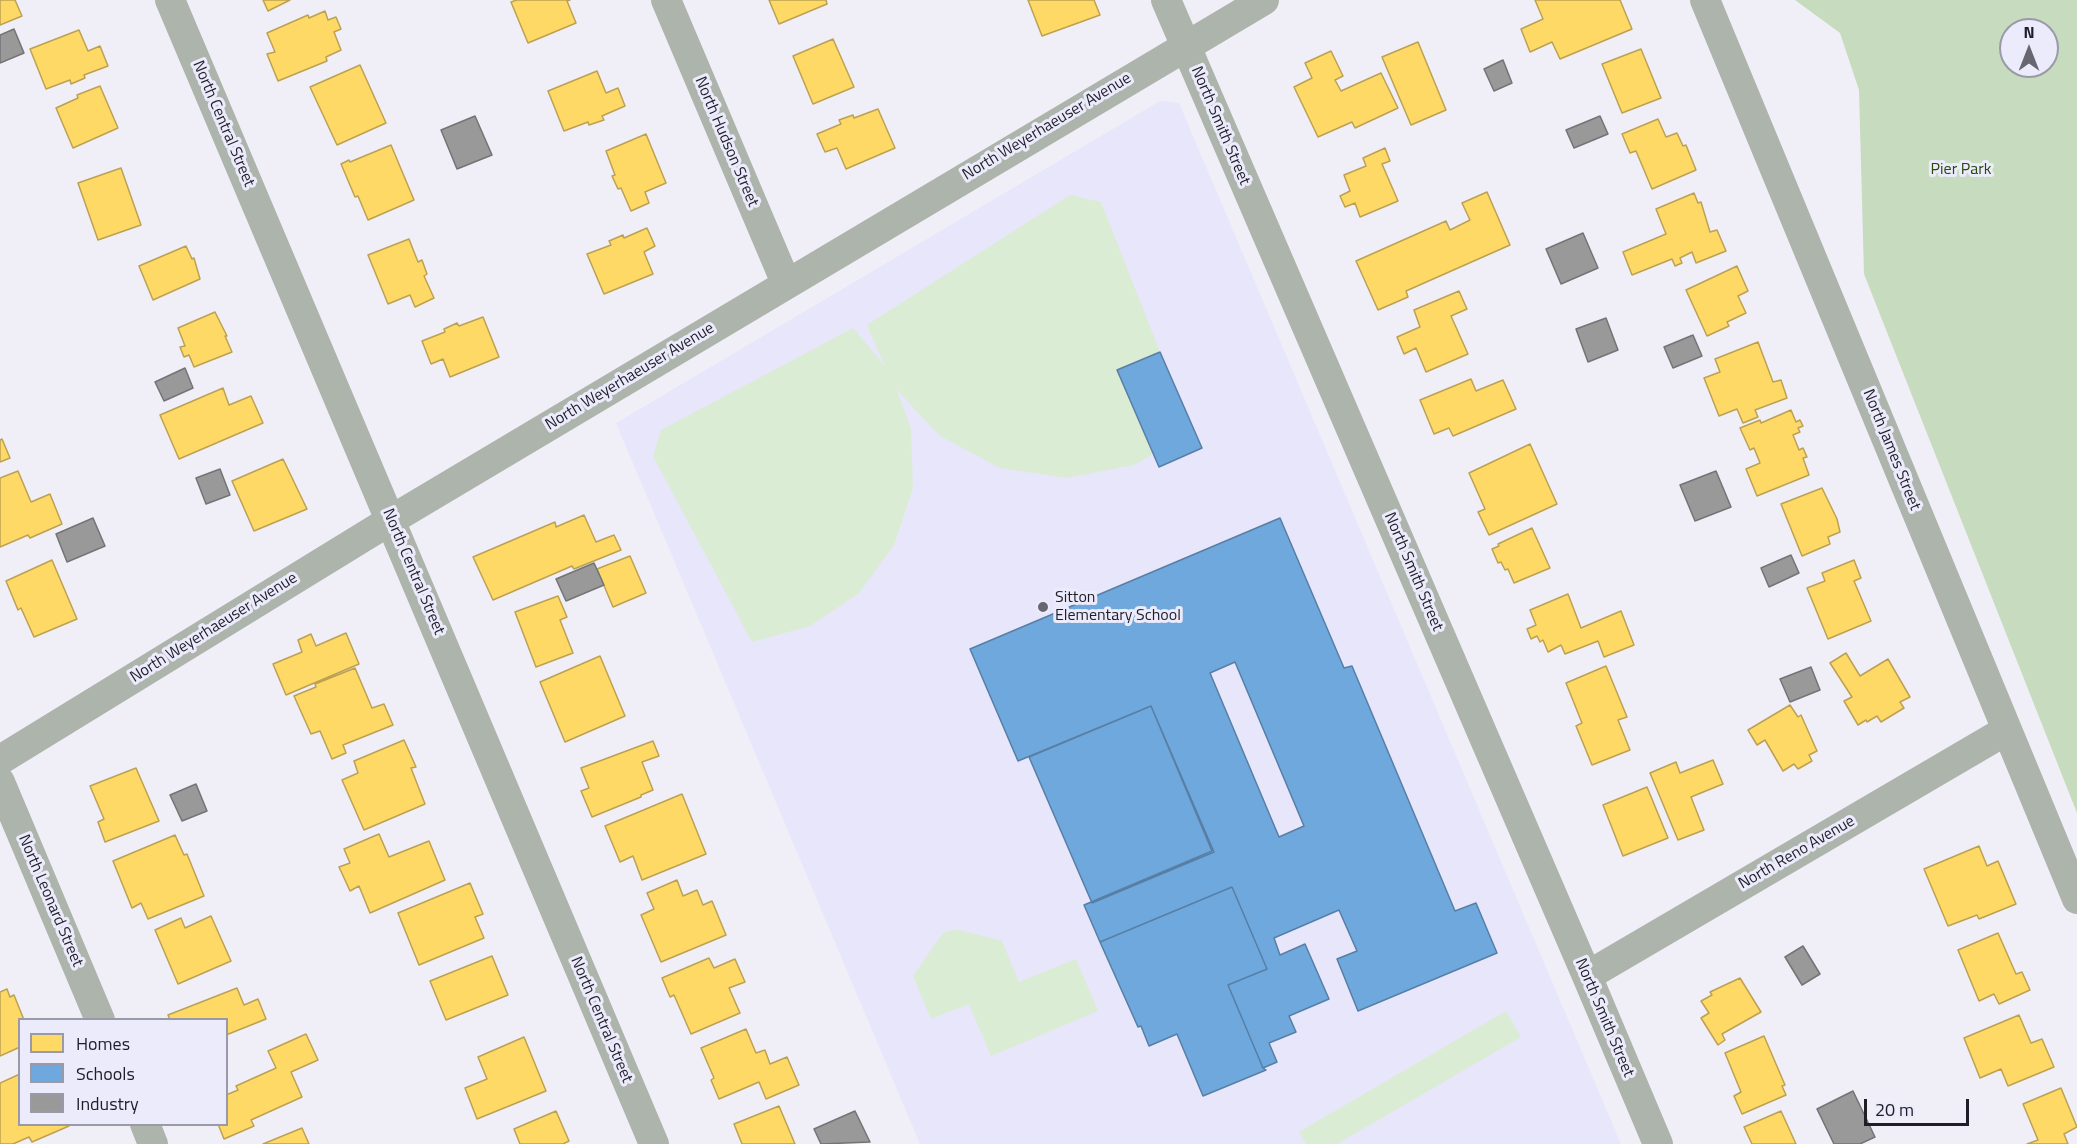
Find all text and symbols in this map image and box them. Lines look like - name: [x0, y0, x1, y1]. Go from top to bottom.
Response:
- north arrow: [1999, 18, 2059, 78]
- text: N: [2023, 20, 2035, 44]
- street label: North Central Street: [188, 58, 258, 190]
- street label: North Smith Street: [1186, 64, 1254, 188]
- street label: North Weyerhaeuser Avenue: [959, 69, 1135, 185]
- street label: North Hudson Street: [690, 74, 762, 210]
- park label: Pier Park: [1931, 160, 1991, 180]
- street label: North Weyerhaeuser Avenue: [542, 319, 718, 435]
- street label: North James Street: [1858, 387, 1924, 513]
- street label: North Central Street: [378, 506, 448, 638]
- street label: North Smith Street: [1379, 510, 1447, 634]
- street label: North Weyerhaeuser Avenue: [127, 569, 301, 687]
- place label: Sitton Elementary School: [1055, 588, 1181, 626]
- marker: Sitton Elementary School: [1036, 600, 1050, 614]
- street label: North Reno Avenue: [1736, 812, 1858, 894]
- street label: North Leonard Street: [13, 832, 87, 970]
- street label: North Central Street: [566, 954, 636, 1086]
- street label: North Smith Street: [1570, 956, 1638, 1080]
- legend: [18, 1018, 228, 1126]
- text: Homes: [76, 1030, 130, 1057]
- text: Schools: [76, 1060, 135, 1087]
- scale bar: [1867, 1087, 1972, 1125]
- text: Industry: [76, 1090, 139, 1117]
- text: 20 m: [1875, 1096, 1914, 1123]

